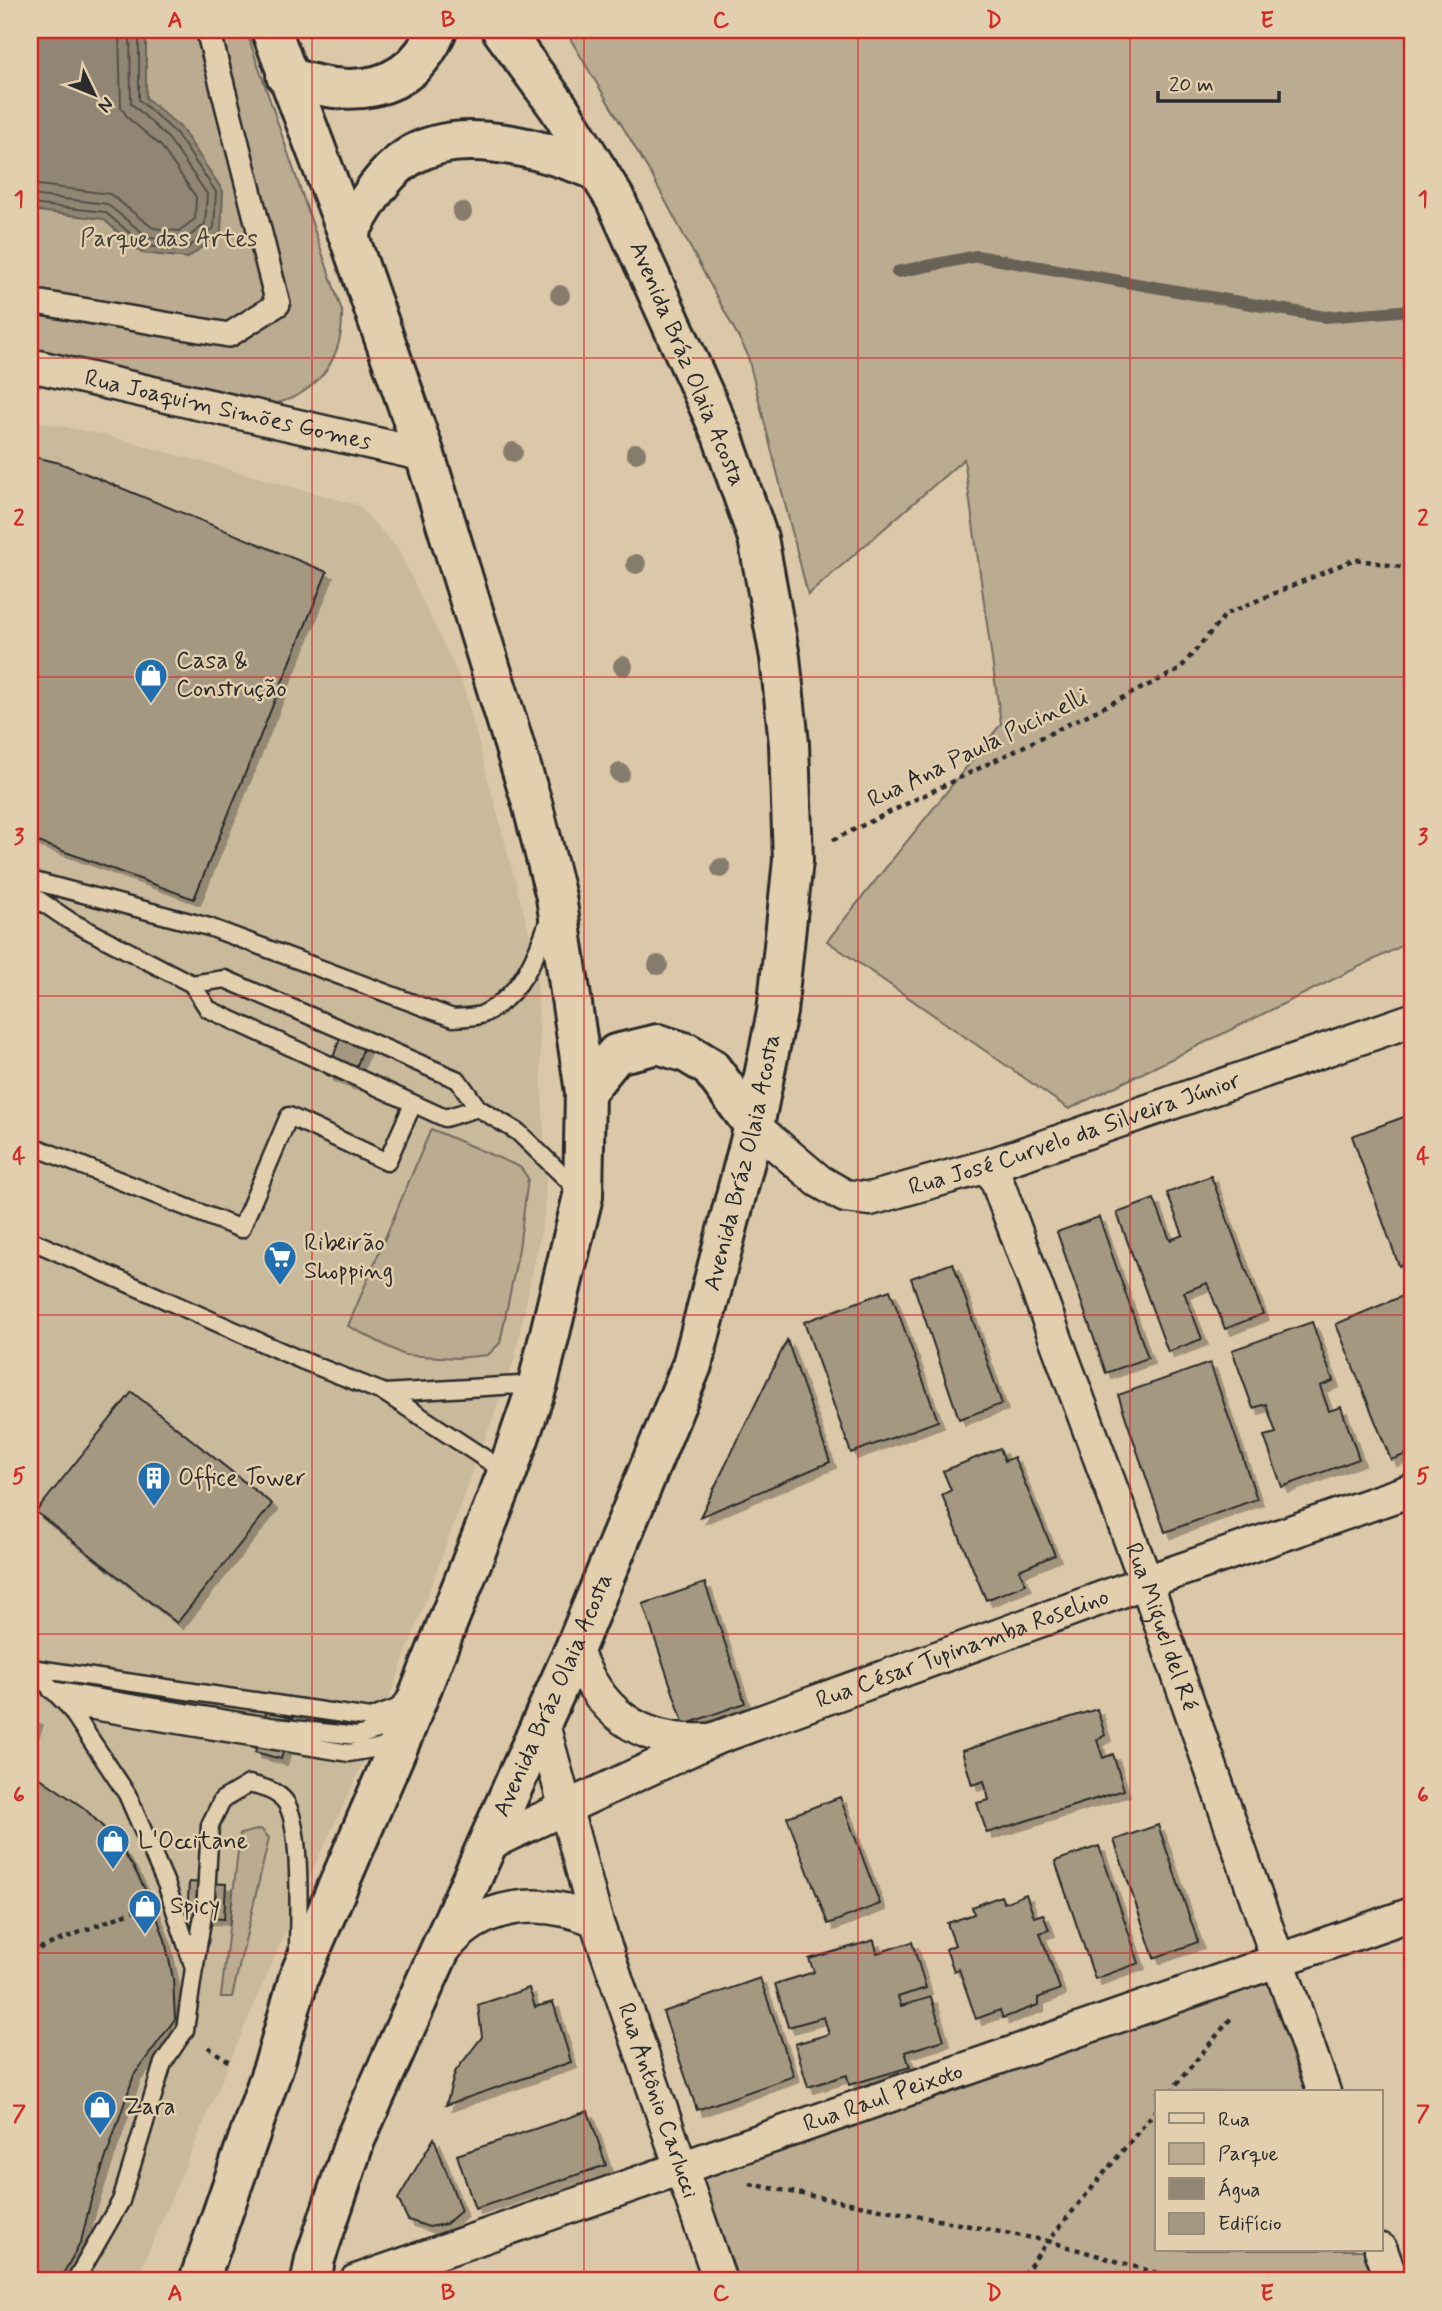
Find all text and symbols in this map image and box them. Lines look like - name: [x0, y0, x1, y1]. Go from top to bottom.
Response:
- text: A: [167, 6, 183, 36]
- text: B: [441, 6, 456, 36]
- text: C: [713, 6, 730, 36]
- text: D: [986, 6, 1002, 36]
- text: E: [1260, 6, 1274, 36]
- north arrow: [60, 60, 130, 130]
- scale bar: [1158, 60, 1279, 104]
- text: 20 m: [1169, 71, 1214, 99]
- text: N: [92, 91, 119, 118]
- text: 1: [14, 185, 24, 215]
- text: 1: [1418, 185, 1428, 215]
- park label: Parque das Artes: [80, 224, 258, 255]
- street label: Avenida Bráz Olaia Acosta: [621, 237, 753, 491]
- street label: Rua Joaquim Simões Gomes: [82, 362, 375, 458]
- text: 2: [13, 504, 25, 534]
- text: 2: [1417, 504, 1429, 534]
- place label: Casa & Construção: [176, 646, 287, 705]
- shop icon: Casa & Construção: [132, 656, 170, 705]
- street label: Rua Ana Paula Pucinelli: [863, 682, 1093, 816]
- text: 3: [14, 823, 25, 853]
- text: 3: [1418, 823, 1429, 853]
- street label: Avenida Bráz Olaia Acosta: [696, 1031, 788, 1294]
- street label: Rua José Curvelo da Silveira Júnior: [905, 1065, 1244, 1203]
- text: 4: [12, 1142, 26, 1172]
- text: 4: [1416, 1142, 1430, 1172]
- place label: Ribeirão Shopping: [304, 1228, 393, 1287]
- supermarket icon: Ribeirão Shopping: [261, 1238, 299, 1287]
- building icon: Office Tower: [135, 1459, 173, 1508]
- text: 5: [12, 1462, 26, 1492]
- text: 5: [1416, 1462, 1430, 1492]
- place label: Office Tower: [178, 1463, 306, 1494]
- street label: Rua Miguel del Ré: [1117, 1538, 1205, 1715]
- street label: Avenida Bráz Olaia Acosta: [486, 1568, 620, 1822]
- street label: Rua César Tupinamba Roselino: [812, 1581, 1113, 1716]
- text: 6: [13, 1781, 25, 1811]
- text: 6: [1417, 1781, 1429, 1811]
- shop icon: L'Occitane: [94, 1822, 132, 1871]
- place label: L'Occitane: [138, 1826, 248, 1857]
- shop icon: Spicy: [126, 1887, 164, 1936]
- place label: Spicy: [170, 1891, 220, 1922]
- street label: Rua Antônio Carlucci: [610, 1999, 706, 2202]
- street label: Rua Raul Peixoto: [799, 2056, 967, 2140]
- shop icon: Zara: [81, 2088, 119, 2137]
- legend: [1155, 2090, 1382, 2252]
- place label: Zara: [124, 2092, 175, 2123]
- text: 7: [12, 2100, 26, 2130]
- text: 7: [1416, 2100, 1430, 2130]
- text: Rua: [1218, 2106, 1250, 2134]
- text: Parque: [1218, 2140, 1279, 2168]
- text: Água: [1218, 2176, 1260, 2204]
- text: Edifício: [1218, 2210, 1282, 2238]
- text: A: [167, 2279, 183, 2309]
- text: B: [441, 2279, 456, 2309]
- text: C: [713, 2279, 730, 2309]
- text: D: [986, 2279, 1002, 2309]
- text: E: [1260, 2279, 1274, 2309]

